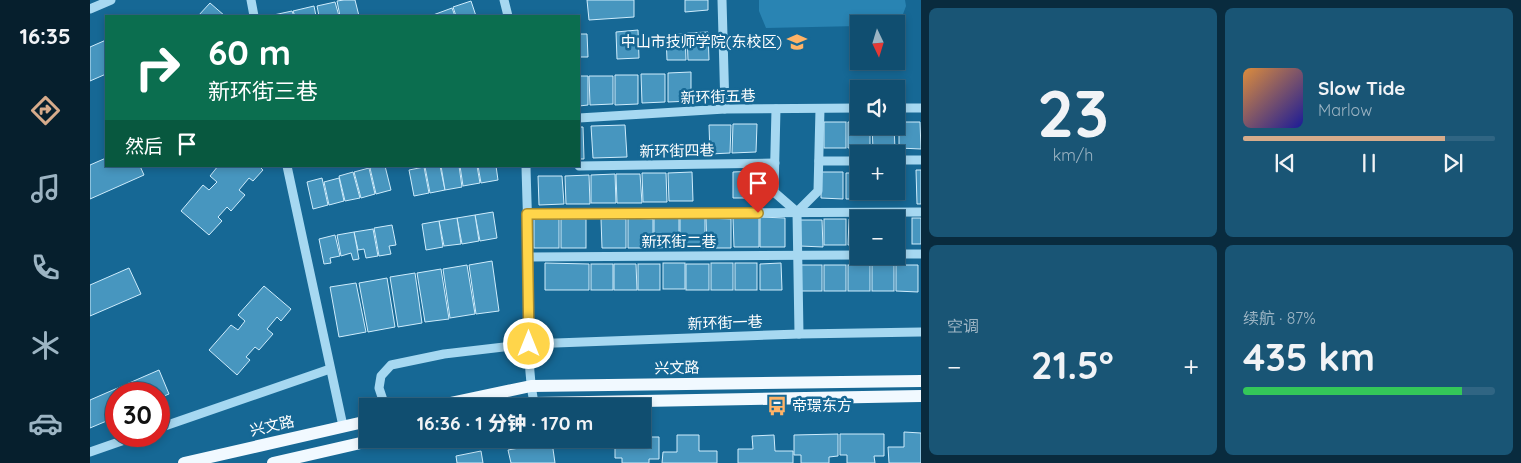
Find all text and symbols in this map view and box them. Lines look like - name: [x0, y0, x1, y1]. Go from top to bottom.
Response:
- north arrow: [850, 15, 905, 70]
- map controls: [850, 15, 905, 265]
- text: 16:35: [19, 22, 71, 50]
- text: 60 m: [208, 30, 291, 74]
- school or university icon: 中山市技师学院(东校区): [786, 31, 808, 53]
- place label: 中山市技师学院(东校区): [621, 32, 782, 51]
- icon: right: [125, 35, 190, 100]
- text: 23: [1037, 72, 1109, 153]
- text: Slow Tide: [1318, 76, 1406, 100]
- text: 新环街三巷: [208, 77, 318, 105]
- button: sound: [850, 80, 905, 135]
- street label: 新环街五巷: [680, 86, 756, 107]
- icon: directions: [28, 93, 63, 128]
- text: Marlow: [1318, 100, 1372, 120]
- icon: arrive: [173, 130, 201, 158]
- text: 然后: [125, 134, 163, 158]
- street label: 新环街四巷: [639, 140, 715, 161]
- button: +: [850, 145, 905, 200]
- text: km/h: [1053, 145, 1093, 165]
- icon: previous: [1271, 149, 1299, 177]
- icon: pause: [1355, 149, 1383, 177]
- icon: next: [1439, 149, 1467, 177]
- pin: [737, 162, 779, 213]
- icon: arrive: [744, 169, 772, 197]
- icon: music: [28, 171, 63, 206]
- button: −: [850, 210, 905, 265]
- street label: 新环街二巷: [641, 232, 717, 251]
- icon: phone: [28, 250, 63, 285]
- text: 续航 · 87%: [1243, 308, 1316, 328]
- street label: 新环街一巷: [687, 312, 763, 333]
- text: 空调: [947, 316, 979, 336]
- position arrow: [502, 317, 554, 369]
- icon: climate: [28, 328, 63, 363]
- text: 435 km: [1243, 333, 1375, 381]
- text: 21.5°: [1031, 341, 1114, 389]
- text: −: [947, 349, 962, 384]
- text: +: [1183, 349, 1199, 384]
- street label: 兴文路: [654, 358, 700, 377]
- speed limit sign: 30: [105, 382, 170, 447]
- bus stop icon: 帝璟东方: [766, 395, 788, 417]
- place label: 帝璟东方: [792, 396, 852, 415]
- icon: car: [28, 406, 63, 441]
- street label: 兴文路: [248, 411, 296, 440]
- text: 16:36 · 1 分钟 · 170 m: [417, 411, 593, 435]

